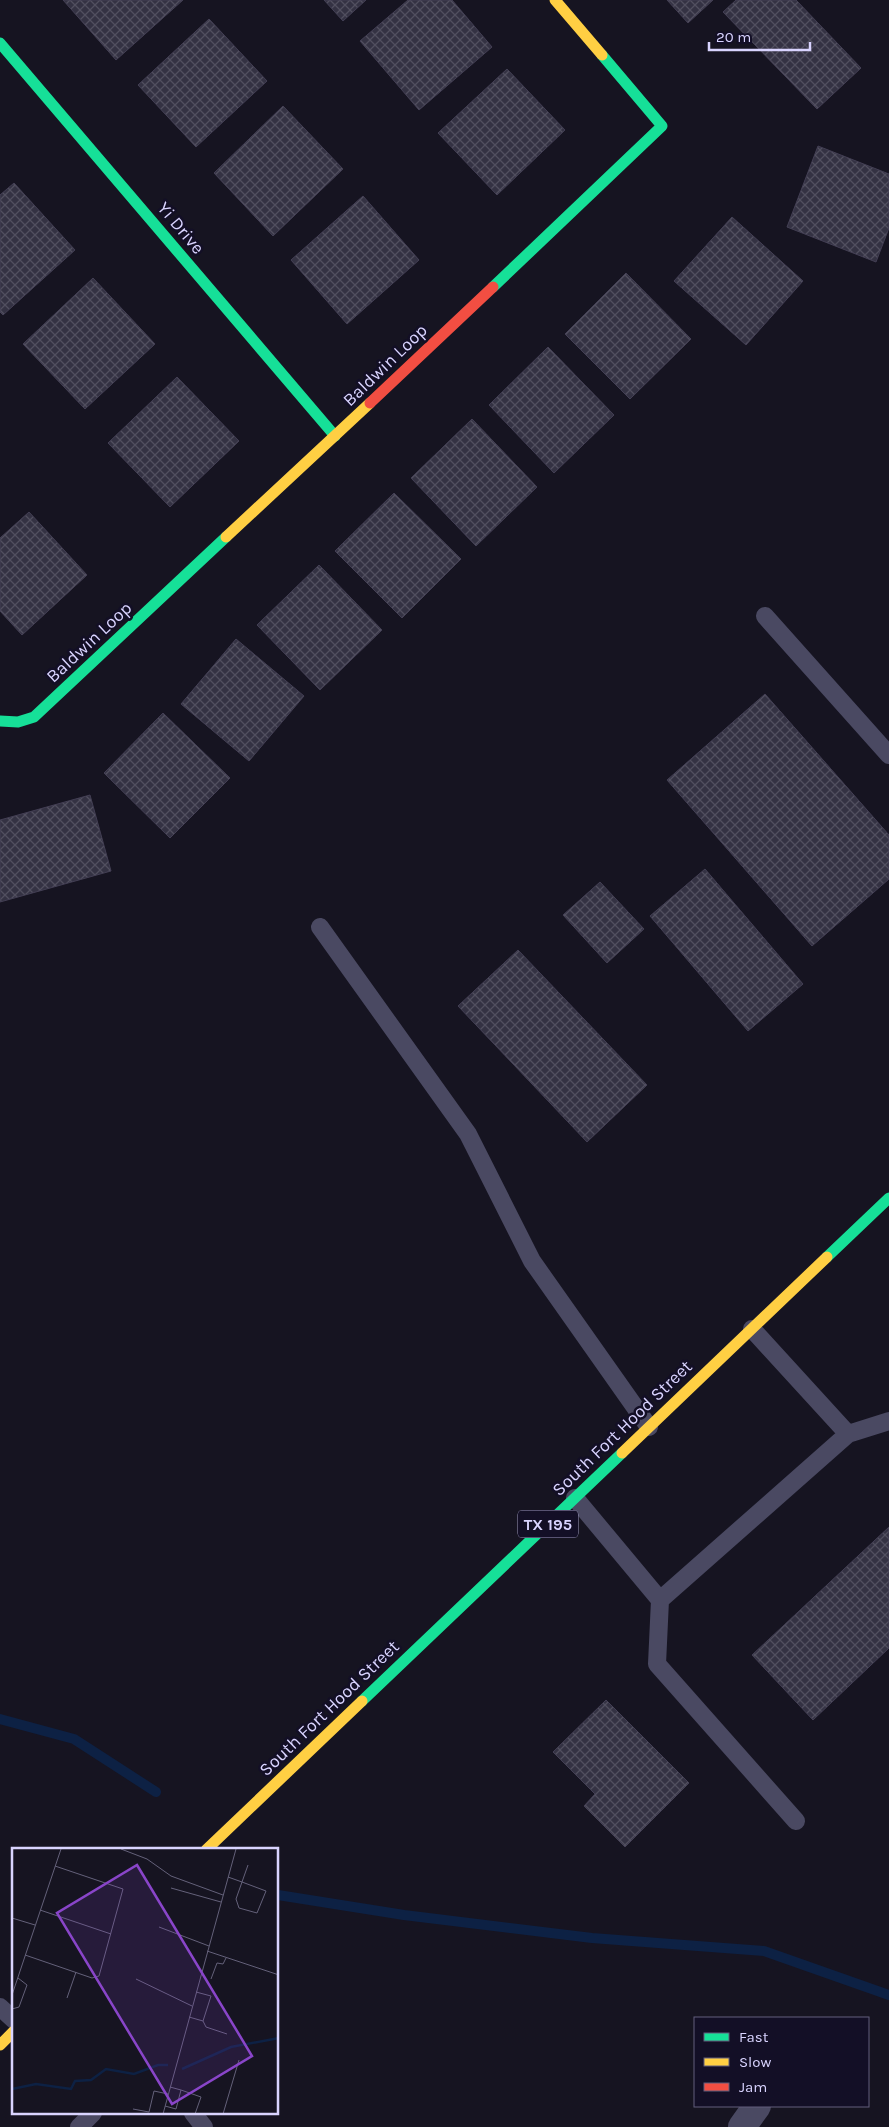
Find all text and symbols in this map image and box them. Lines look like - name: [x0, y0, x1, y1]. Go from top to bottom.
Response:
- scale bar: [709, 20, 810, 52]
- text: 20 m: [716, 28, 751, 46]
- street label: Yi Drive: [153, 197, 209, 259]
- street label: Baldwin Loop: [338, 319, 432, 411]
- street label: Baldwin Loop: [42, 597, 136, 687]
- street label: South Fort Hood Street: [547, 1355, 697, 1500]
- road number: TX 195: [518, 1510, 578, 1538]
- street label: South Fort Hood Street: [254, 1635, 404, 1780]
- inset map: [12, 1848, 279, 2114]
- legend: [694, 2017, 869, 2107]
- text: Fast: [739, 2028, 769, 2046]
- text: Slow: [739, 2053, 771, 2071]
- text: Jam: [739, 2078, 767, 2096]

